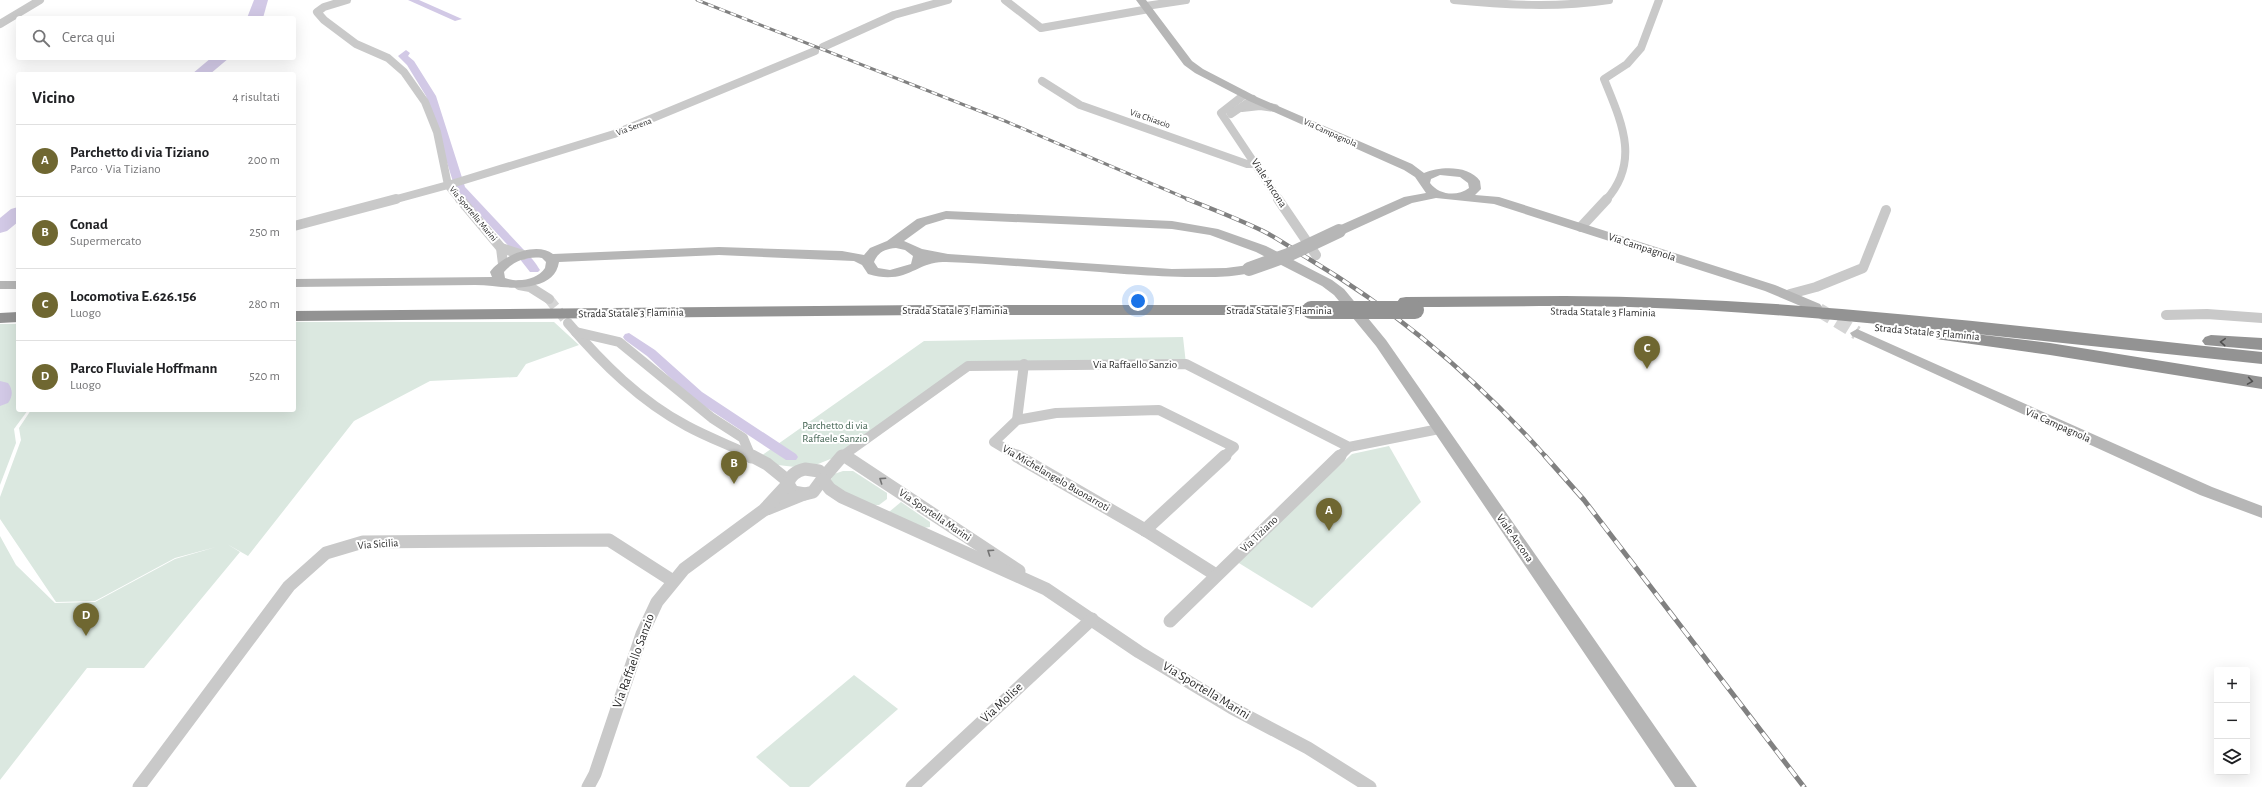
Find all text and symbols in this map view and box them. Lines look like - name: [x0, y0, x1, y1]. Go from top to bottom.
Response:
- search box: [16, 16, 296, 60]
- icon: search: [30, 27, 52, 49]
- text: Cerca qui: [62, 30, 115, 45]
- text: Vicino: [32, 89, 75, 106]
- text: 4 risultati: [232, 91, 280, 104]
- street label: Via Chiascio: [1129, 108, 1172, 130]
- street label: Via Serena: [615, 116, 653, 138]
- street label: Via Campagnola: [1302, 117, 1358, 149]
- text: Parchetto di via Tiziano: [70, 145, 209, 160]
- text: A: [41, 154, 49, 167]
- text: 200 m: [248, 154, 280, 167]
- street label: Viale Ancona: [1249, 157, 1289, 209]
- text: Parco · Via Tiziano: [70, 163, 161, 176]
- street label: Via Sportella Marini: [447, 185, 499, 243]
- text: Conad: [70, 217, 108, 232]
- text: B: [41, 226, 49, 239]
- text: 250 m: [249, 226, 280, 239]
- street label: Via Campagnola: [1607, 231, 1677, 263]
- text: Supermercato: [70, 235, 141, 248]
- text: Locomotiva E.626.156: [70, 289, 197, 304]
- your location: [1128, 291, 1148, 311]
- text: C: [42, 298, 48, 311]
- text: 280 m: [249, 298, 280, 311]
- street label: Strada Statale 3 Flaminia: [902, 305, 1008, 316]
- street label: Strada Statale 3 Flaminia: [1226, 305, 1332, 316]
- street label: Strada Statale 3 Flaminia: [1550, 306, 1656, 318]
- text: Luogo: [70, 307, 101, 320]
- street label: Strada Statale 3 Flaminia: [578, 307, 684, 319]
- street label: Strada Statale 3 Flaminia: [1874, 322, 1980, 342]
- pin: C: [1634, 336, 1660, 369]
- one-way arrow: [2220, 337, 2226, 346]
- street label: Via Raffaello Sanzio: [1093, 359, 1177, 370]
- text: Parco Fluviale Hoffmann: [70, 361, 218, 376]
- text: D: [41, 370, 49, 383]
- text: 520 m: [249, 370, 280, 383]
- one-way arrow: [2247, 376, 2253, 385]
- text: Luogo: [70, 379, 101, 392]
- street label: Via Campagnola: [2024, 406, 2092, 444]
- park label: Parchetto di via Raffaele Sanzio: [802, 420, 868, 444]
- street label: Via Michelangelo Buonarroti: [1000, 443, 1112, 513]
- pin: B: [721, 451, 747, 484]
- one-way arrow: [879, 477, 886, 485]
- street label: Via Sportella Marini: [897, 487, 973, 543]
- pin: A: [1316, 498, 1342, 531]
- street label: Viale Ancona: [1495, 512, 1535, 564]
- street label: Via Tiziano: [1238, 514, 1280, 554]
- street label: Via Sicilia: [357, 537, 399, 551]
- one-way arrow: [988, 550, 995, 557]
- pin: D: [73, 603, 99, 636]
- street label: Via Raffaello Sanzio: [611, 612, 657, 710]
- street label: Via Sportella Marini: [1160, 660, 1252, 722]
- map controls: [2214, 667, 2250, 775]
- button: +: [2214, 667, 2250, 703]
- street label: Via Molise: [978, 680, 1026, 726]
- button: −: [2214, 703, 2250, 739]
- button: layers: [2214, 739, 2250, 775]

